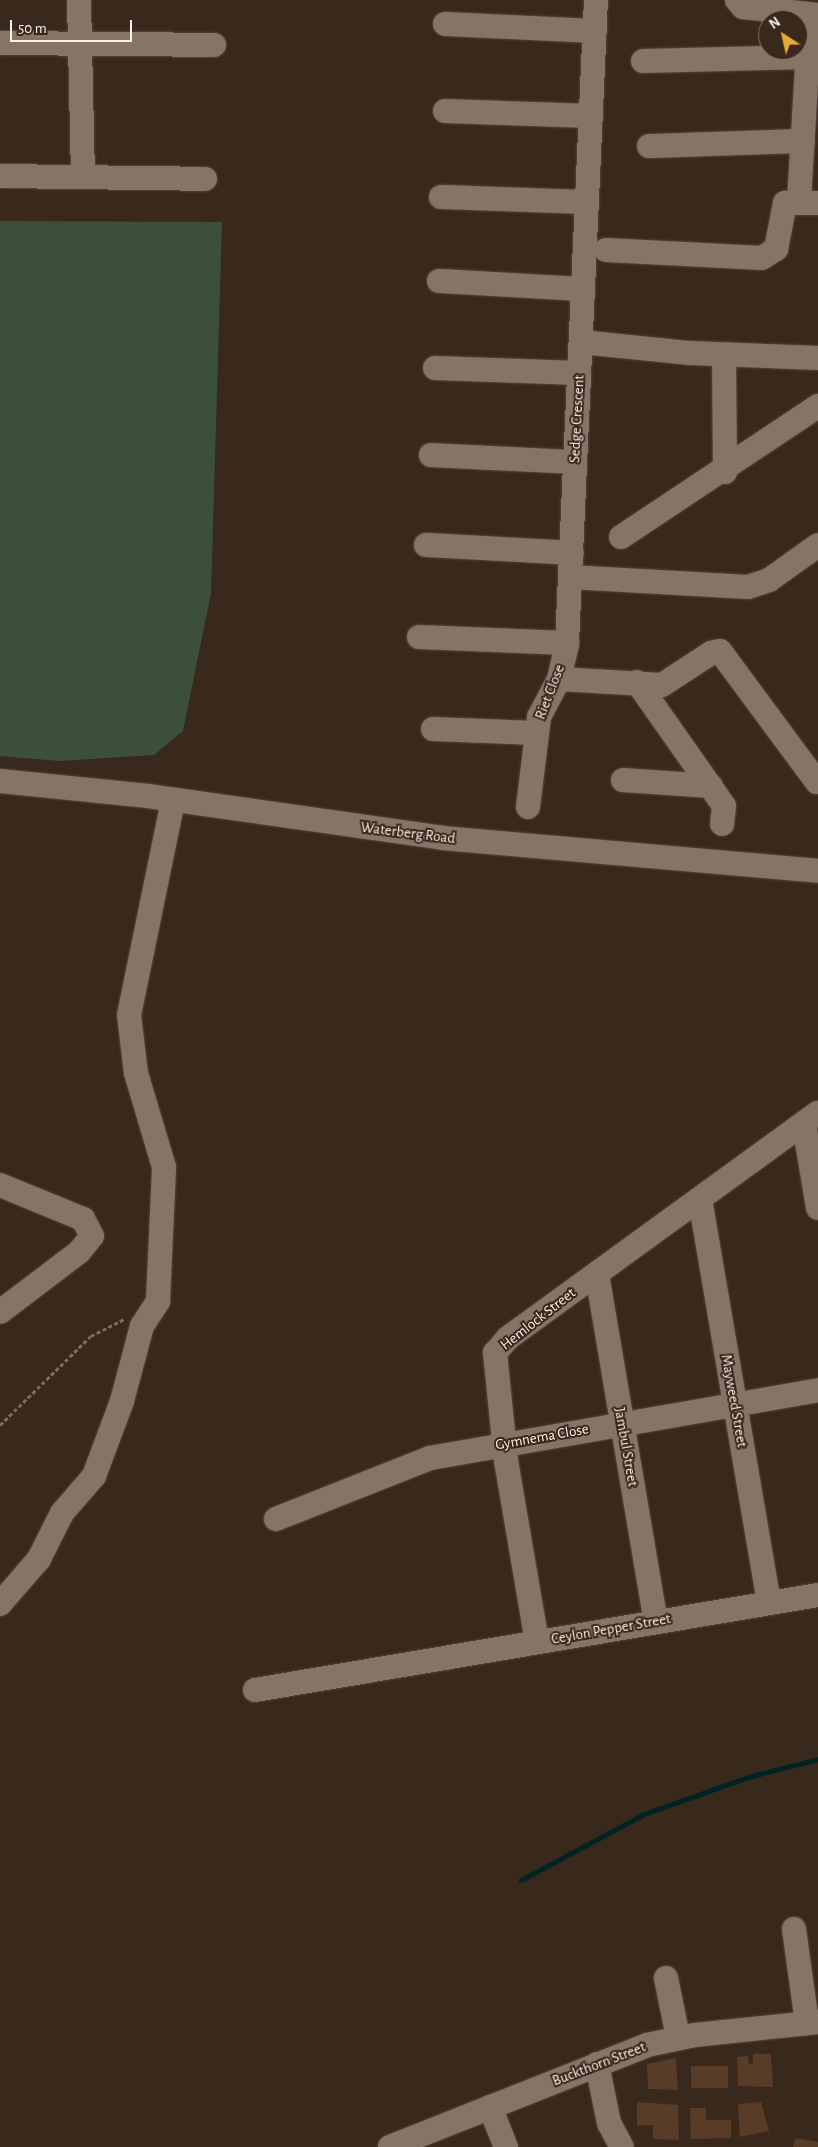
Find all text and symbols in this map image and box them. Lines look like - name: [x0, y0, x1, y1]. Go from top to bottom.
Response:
- scale bar: [12, 10, 135, 42]
- north arrow: [758, 10, 808, 60]
- text: N: [767, 15, 783, 32]
- text: 50 m: [18, 21, 47, 36]
- street label: Sedge Crescent: [566, 375, 588, 463]
- street label: Riet Close: [531, 662, 569, 722]
- street label: Waterberg Road: [360, 818, 456, 848]
- street label: Hemlock Street: [497, 1284, 579, 1354]
- street label: Mayweed Street: [717, 1353, 751, 1449]
- street label: Jambul Street: [610, 1406, 642, 1488]
- street label: Gymnema Close: [494, 1420, 590, 1454]
- street label: Ceylon Pepper Street: [550, 1610, 672, 1648]
- street label: Buckthorn Street: [550, 2038, 648, 2090]

